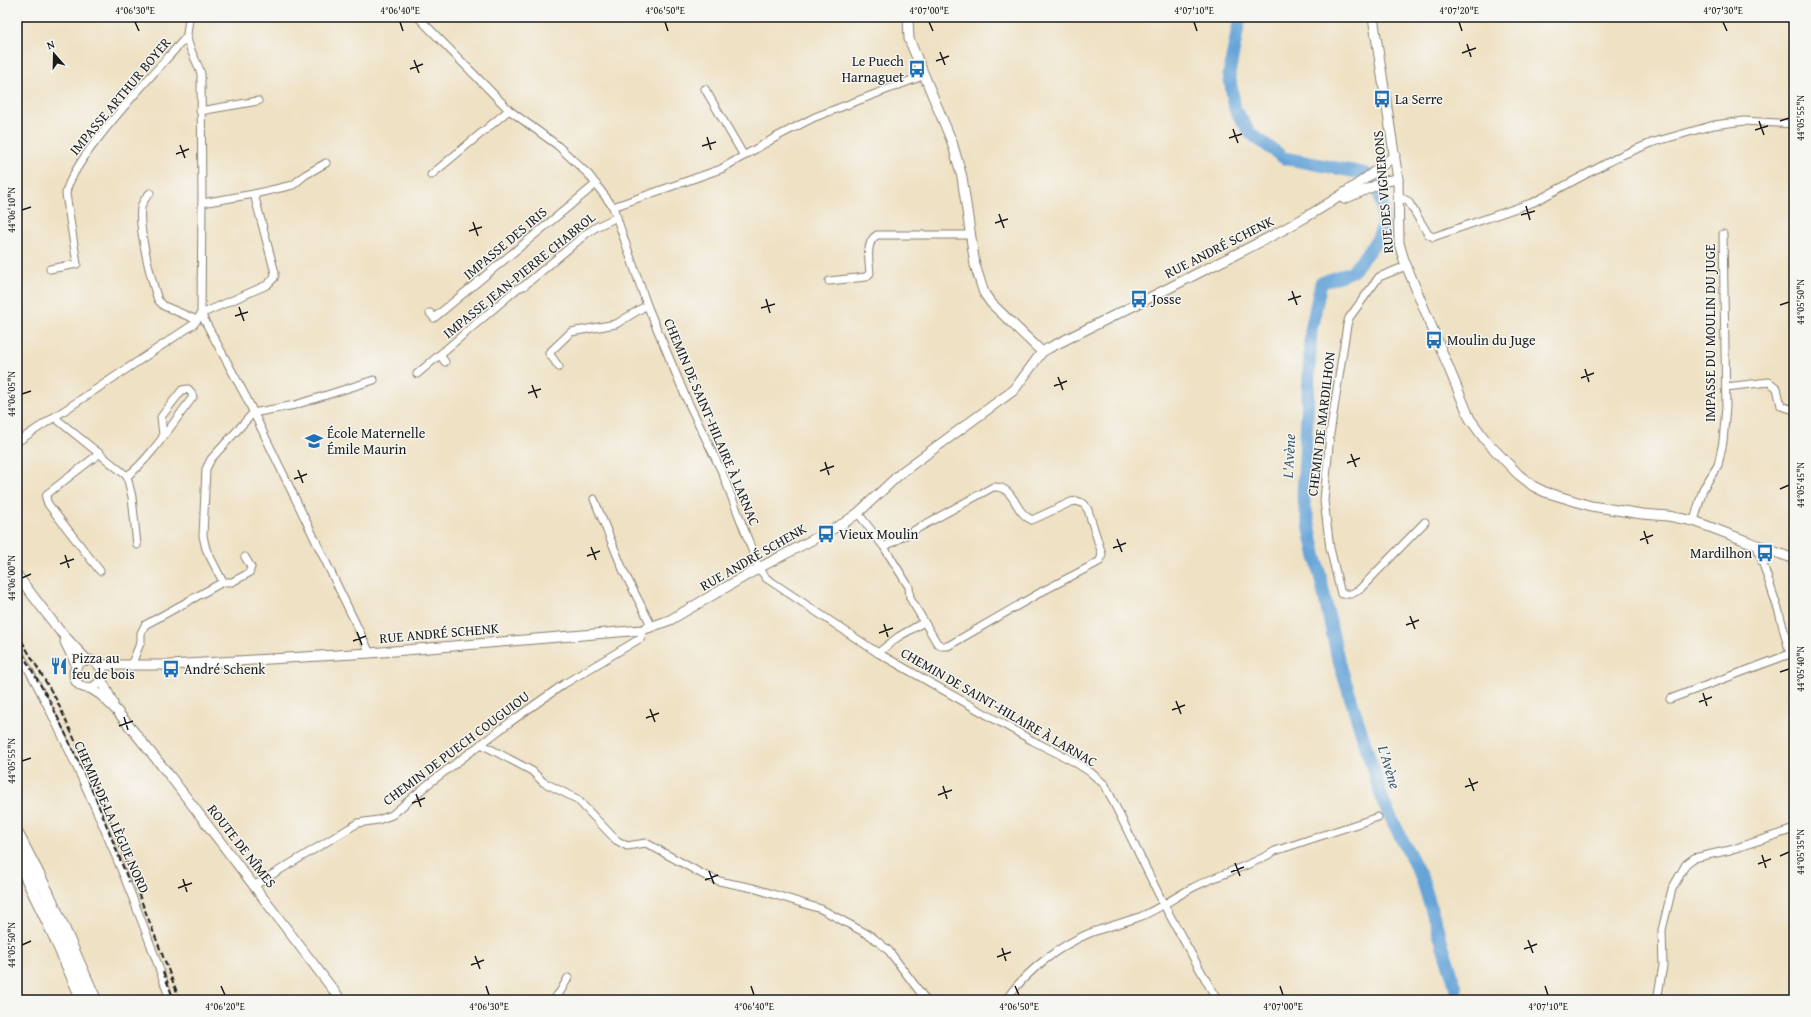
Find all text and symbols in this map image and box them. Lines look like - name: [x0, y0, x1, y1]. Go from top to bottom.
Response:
- text: 4°06'30"E: [115, 3, 155, 18]
- text: 4°06'40"E: [380, 3, 420, 18]
- text: 4°06'50"E: [645, 3, 685, 18]
- text: 4°07'00"E: [909, 3, 949, 18]
- text: 4°07'10"E: [1174, 3, 1214, 18]
- text: 4°07'20"E: [1439, 3, 1479, 18]
- text: 4°07'30"E: [1703, 3, 1743, 18]
- street label: IMPASSE ARTHUR BOYER: [65, 32, 176, 159]
- north arrow: [34, 34, 74, 74]
- text: N: [44, 36, 57, 53]
- place label: Le Puech Harnaguet: [842, 51, 904, 87]
- bus stop icon: Le Puech Harnaguet: [907, 59, 927, 79]
- bus stop icon: La Serre: [1372, 89, 1392, 109]
- place label: La Serre: [1395, 89, 1443, 109]
- text: 44°05'55"N: [1793, 95, 1808, 141]
- street label: RUE DES VIGNERONS: [1368, 129, 1398, 254]
- text: 44°06'10"N: [4, 187, 19, 233]
- street label: IMPASSE DES IRIS: [459, 202, 551, 284]
- street label: IMPASSE JEAN-PIERRE CHABROL: [439, 207, 600, 343]
- street label: RUE ANDRÉ SCHENK: [1161, 211, 1278, 283]
- street label: IMPASSE DU MOULIN DU JUGE: [1700, 244, 1720, 422]
- text: 44°05'50"N: [1793, 279, 1808, 325]
- bus stop icon: Josse: [1129, 289, 1149, 309]
- place label: Josse: [1150, 289, 1182, 309]
- street label: CHEMIN DE SAINT-HILAIRE À LARNAC: [659, 315, 765, 529]
- bus stop icon: Moulin du Juge: [1424, 330, 1444, 350]
- place label: Moulin du Juge: [1447, 330, 1536, 350]
- street label: CHEMIN DE MARDILHON: [1302, 351, 1340, 497]
- text: 44°06'05"N: [4, 371, 19, 417]
- place label: École Maternelle Émile Maurin: [327, 423, 426, 459]
- school or university icon: École Maternelle Émile Maurin: [304, 431, 324, 451]
- water label: L'Avène: [1277, 433, 1300, 480]
- text: 44°05'45"N: [1793, 462, 1808, 508]
- street label: RUE ANDRÉ SCHENK: [696, 518, 811, 596]
- bus stop icon: Vieux Moulin: [816, 524, 836, 544]
- place label: Vieux Moulin: [839, 524, 919, 544]
- place label: Mardilhon: [1690, 543, 1752, 563]
- bus stop icon: Mardilhon: [1755, 543, 1775, 563]
- text: 44°06'00"N: [4, 555, 19, 601]
- street label: RUE ANDRÉ SCHENK: [378, 618, 500, 648]
- street label: CHEMIN DE SAINT-HILAIRE À LARNAC: [897, 642, 1101, 772]
- text: 44°05'40"N: [1793, 646, 1808, 692]
- place label: Pizza au feu de bois: [72, 648, 135, 684]
- restaurant icon: Pizza au feu de bois: [49, 656, 69, 676]
- bus stop icon: André Schenk: [161, 659, 181, 679]
- place label: André Schenk: [184, 659, 266, 679]
- street label: CHEMIN DE PUECH COUGUIOU: [378, 686, 534, 810]
- text: 44°05'55"N: [4, 738, 19, 784]
- street label: CHEMIN DE LA LÈGUE NORD: [69, 738, 155, 896]
- water label: L'Avène: [1373, 742, 1406, 791]
- street label: ROUTE DE NÎMES: [203, 800, 281, 892]
- text: 44°05'35"N: [1793, 829, 1808, 875]
- text: 44°05'50"N: [4, 922, 19, 968]
- text: 4°06'20"E: [205, 999, 245, 1014]
- text: 4°06'30"E: [469, 999, 509, 1014]
- text: 4°06'40"E: [734, 999, 774, 1014]
- text: 4°06'50"E: [999, 999, 1039, 1014]
- text: 4°07'00"E: [1263, 999, 1303, 1014]
- text: 4°07'10"E: [1528, 999, 1568, 1014]

